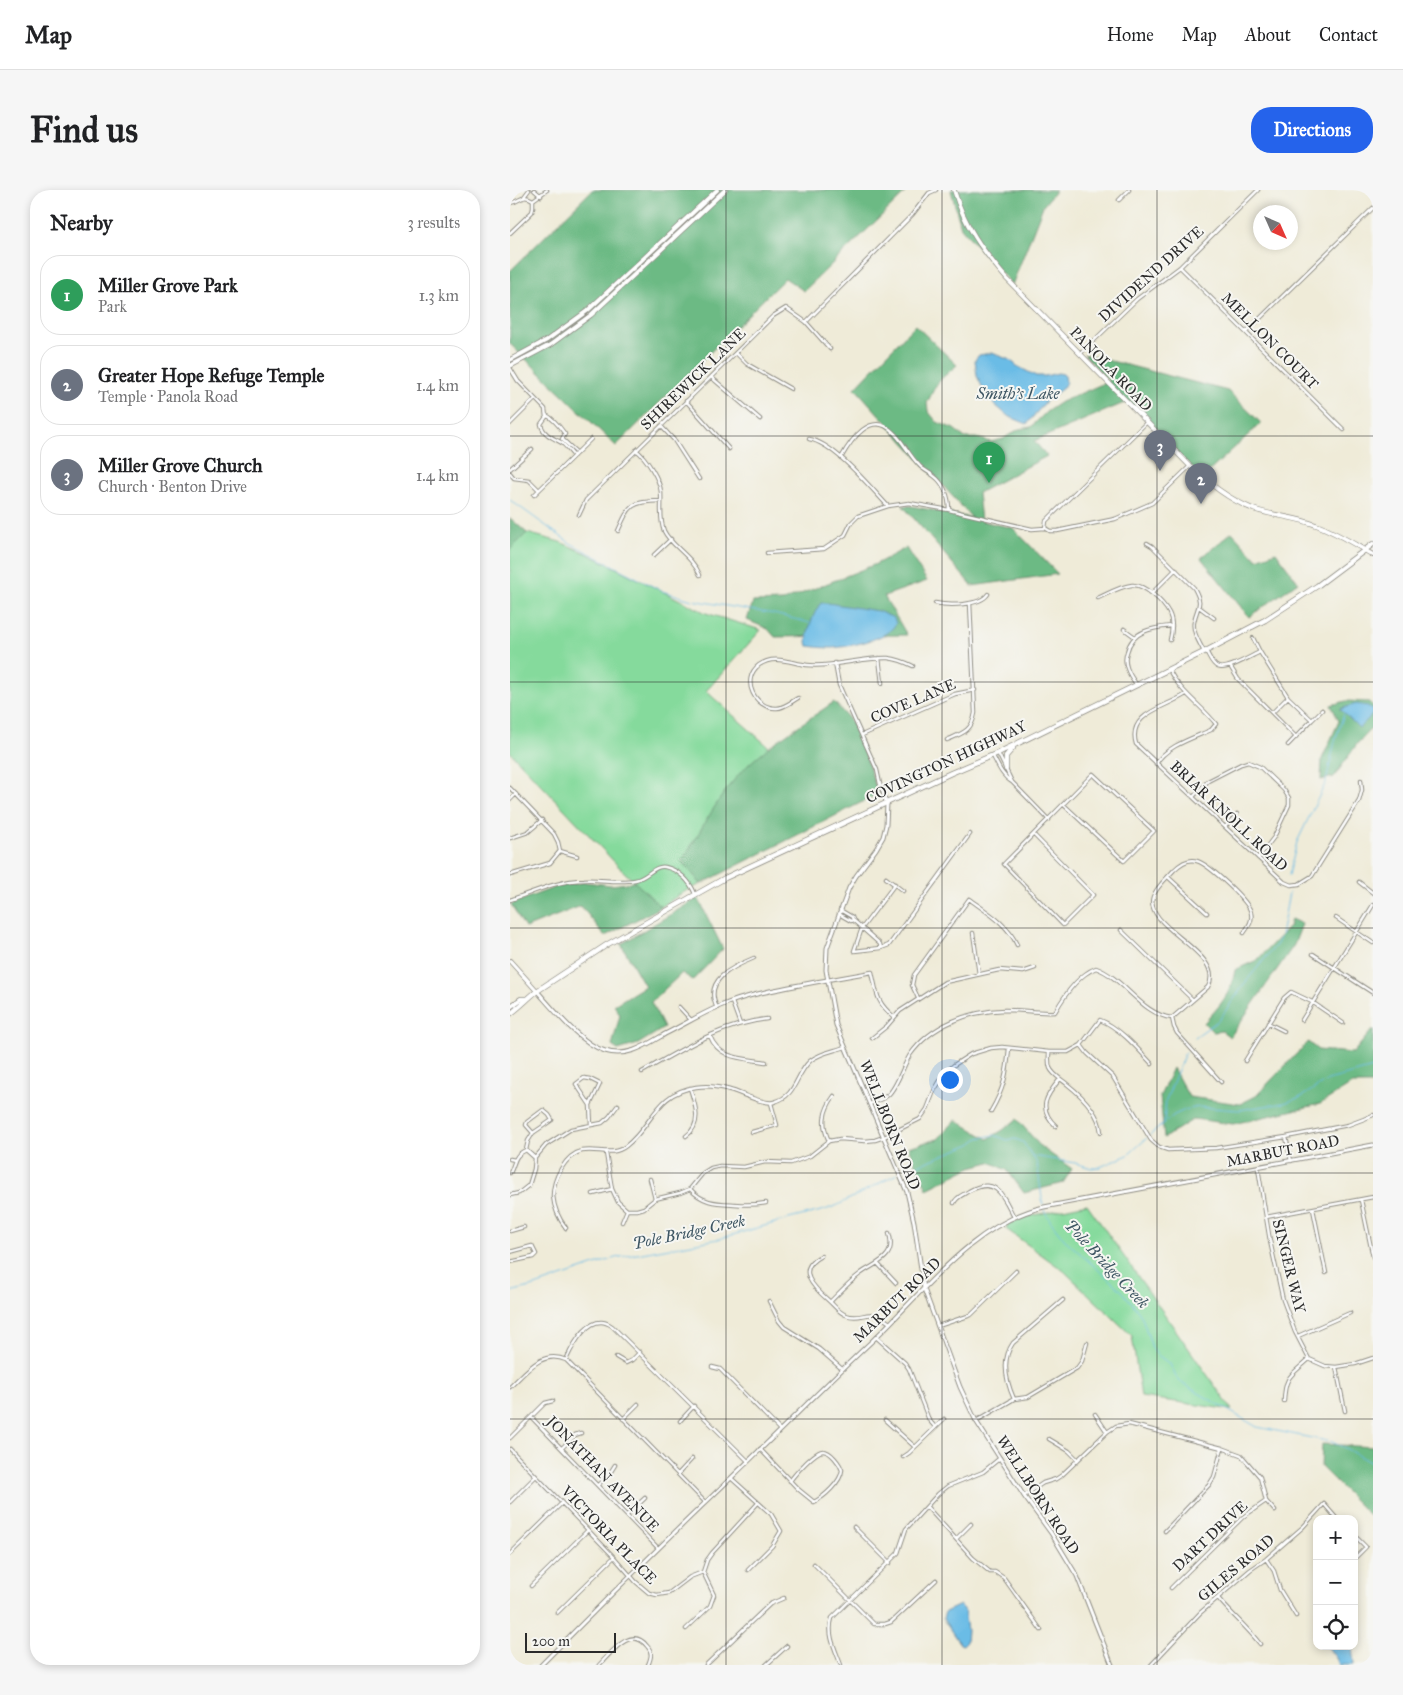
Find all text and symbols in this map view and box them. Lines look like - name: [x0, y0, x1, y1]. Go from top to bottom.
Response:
- text: Map: [25, 20, 72, 50]
- text: Home: [1107, 24, 1154, 46]
- text: Map: [1182, 24, 1217, 46]
- text: About: [1245, 24, 1291, 46]
- text: Contact: [1319, 24, 1378, 46]
- button: Directions: [1251, 107, 1373, 153]
- text: Find us: [30, 109, 138, 152]
- north arrow: [1253, 205, 1298, 250]
- text: Nearby: [50, 210, 113, 236]
- text: 3 results: [407, 213, 460, 232]
- street label: DIVIDEND DRIVE: [1095, 222, 1207, 326]
- text: Miller Grove Park: [98, 274, 238, 297]
- text: 1: [64, 286, 70, 305]
- text: 1.3 km: [419, 286, 459, 305]
- street label: MELLON COURT: [1218, 289, 1322, 393]
- text: Park: [98, 297, 127, 316]
- street label: PANOLA ROAD: [1066, 323, 1156, 415]
- street label: SHIREWICK LANE: [637, 324, 749, 434]
- text: Greater Hope Refuge Temple: [98, 364, 324, 387]
- text: 2: [63, 376, 71, 395]
- text: 1.4 km: [416, 376, 459, 395]
- water label: Smith's Lake: [975, 384, 1061, 403]
- text: Temple · Panola Road: [98, 387, 238, 406]
- pin: 3: [1144, 430, 1176, 471]
- pin: 1: [973, 442, 1005, 483]
- text: Miller Grove Church: [98, 454, 263, 477]
- pin: 2: [1185, 463, 1217, 504]
- text: 3: [64, 466, 70, 485]
- text: 1.4 km: [416, 466, 459, 485]
- text: Church · Benton Drive: [98, 477, 247, 496]
- street label: COVE LANE: [868, 675, 959, 727]
- street label: COVINGTON HIGHWAY: [863, 717, 1030, 807]
- street label: BRIAR KNOLL ROAD: [1167, 757, 1292, 875]
- street label: WELLBORN ROAD: [856, 1058, 924, 1193]
- your location: [937, 1067, 963, 1093]
- street label: MARBUT ROAD: [1225, 1131, 1341, 1171]
- water label: Pole Bridge Creek: [631, 1211, 747, 1253]
- water label: Pole Bridge Creek: [1061, 1216, 1153, 1312]
- street label: SINGER WAY: [1269, 1217, 1309, 1315]
- street label: MARBUT ROAD: [850, 1254, 945, 1346]
- street label: JONATHAN AVENUE: [541, 1411, 663, 1537]
- street label: WELLBORN ROAD: [993, 1432, 1083, 1558]
- street label: VICTORIA PLACE: [557, 1481, 661, 1588]
- street label: DART DRIVE: [1169, 1497, 1251, 1575]
- map controls: [1313, 1515, 1358, 1650]
- button: +: [1313, 1515, 1358, 1560]
- street label: GILES ROAD: [1194, 1531, 1278, 1605]
- button: −: [1313, 1560, 1358, 1605]
- button: locate: [1313, 1605, 1358, 1650]
- scale bar: [525, 1630, 616, 1653]
- text: 200 m: [532, 1633, 570, 1650]

